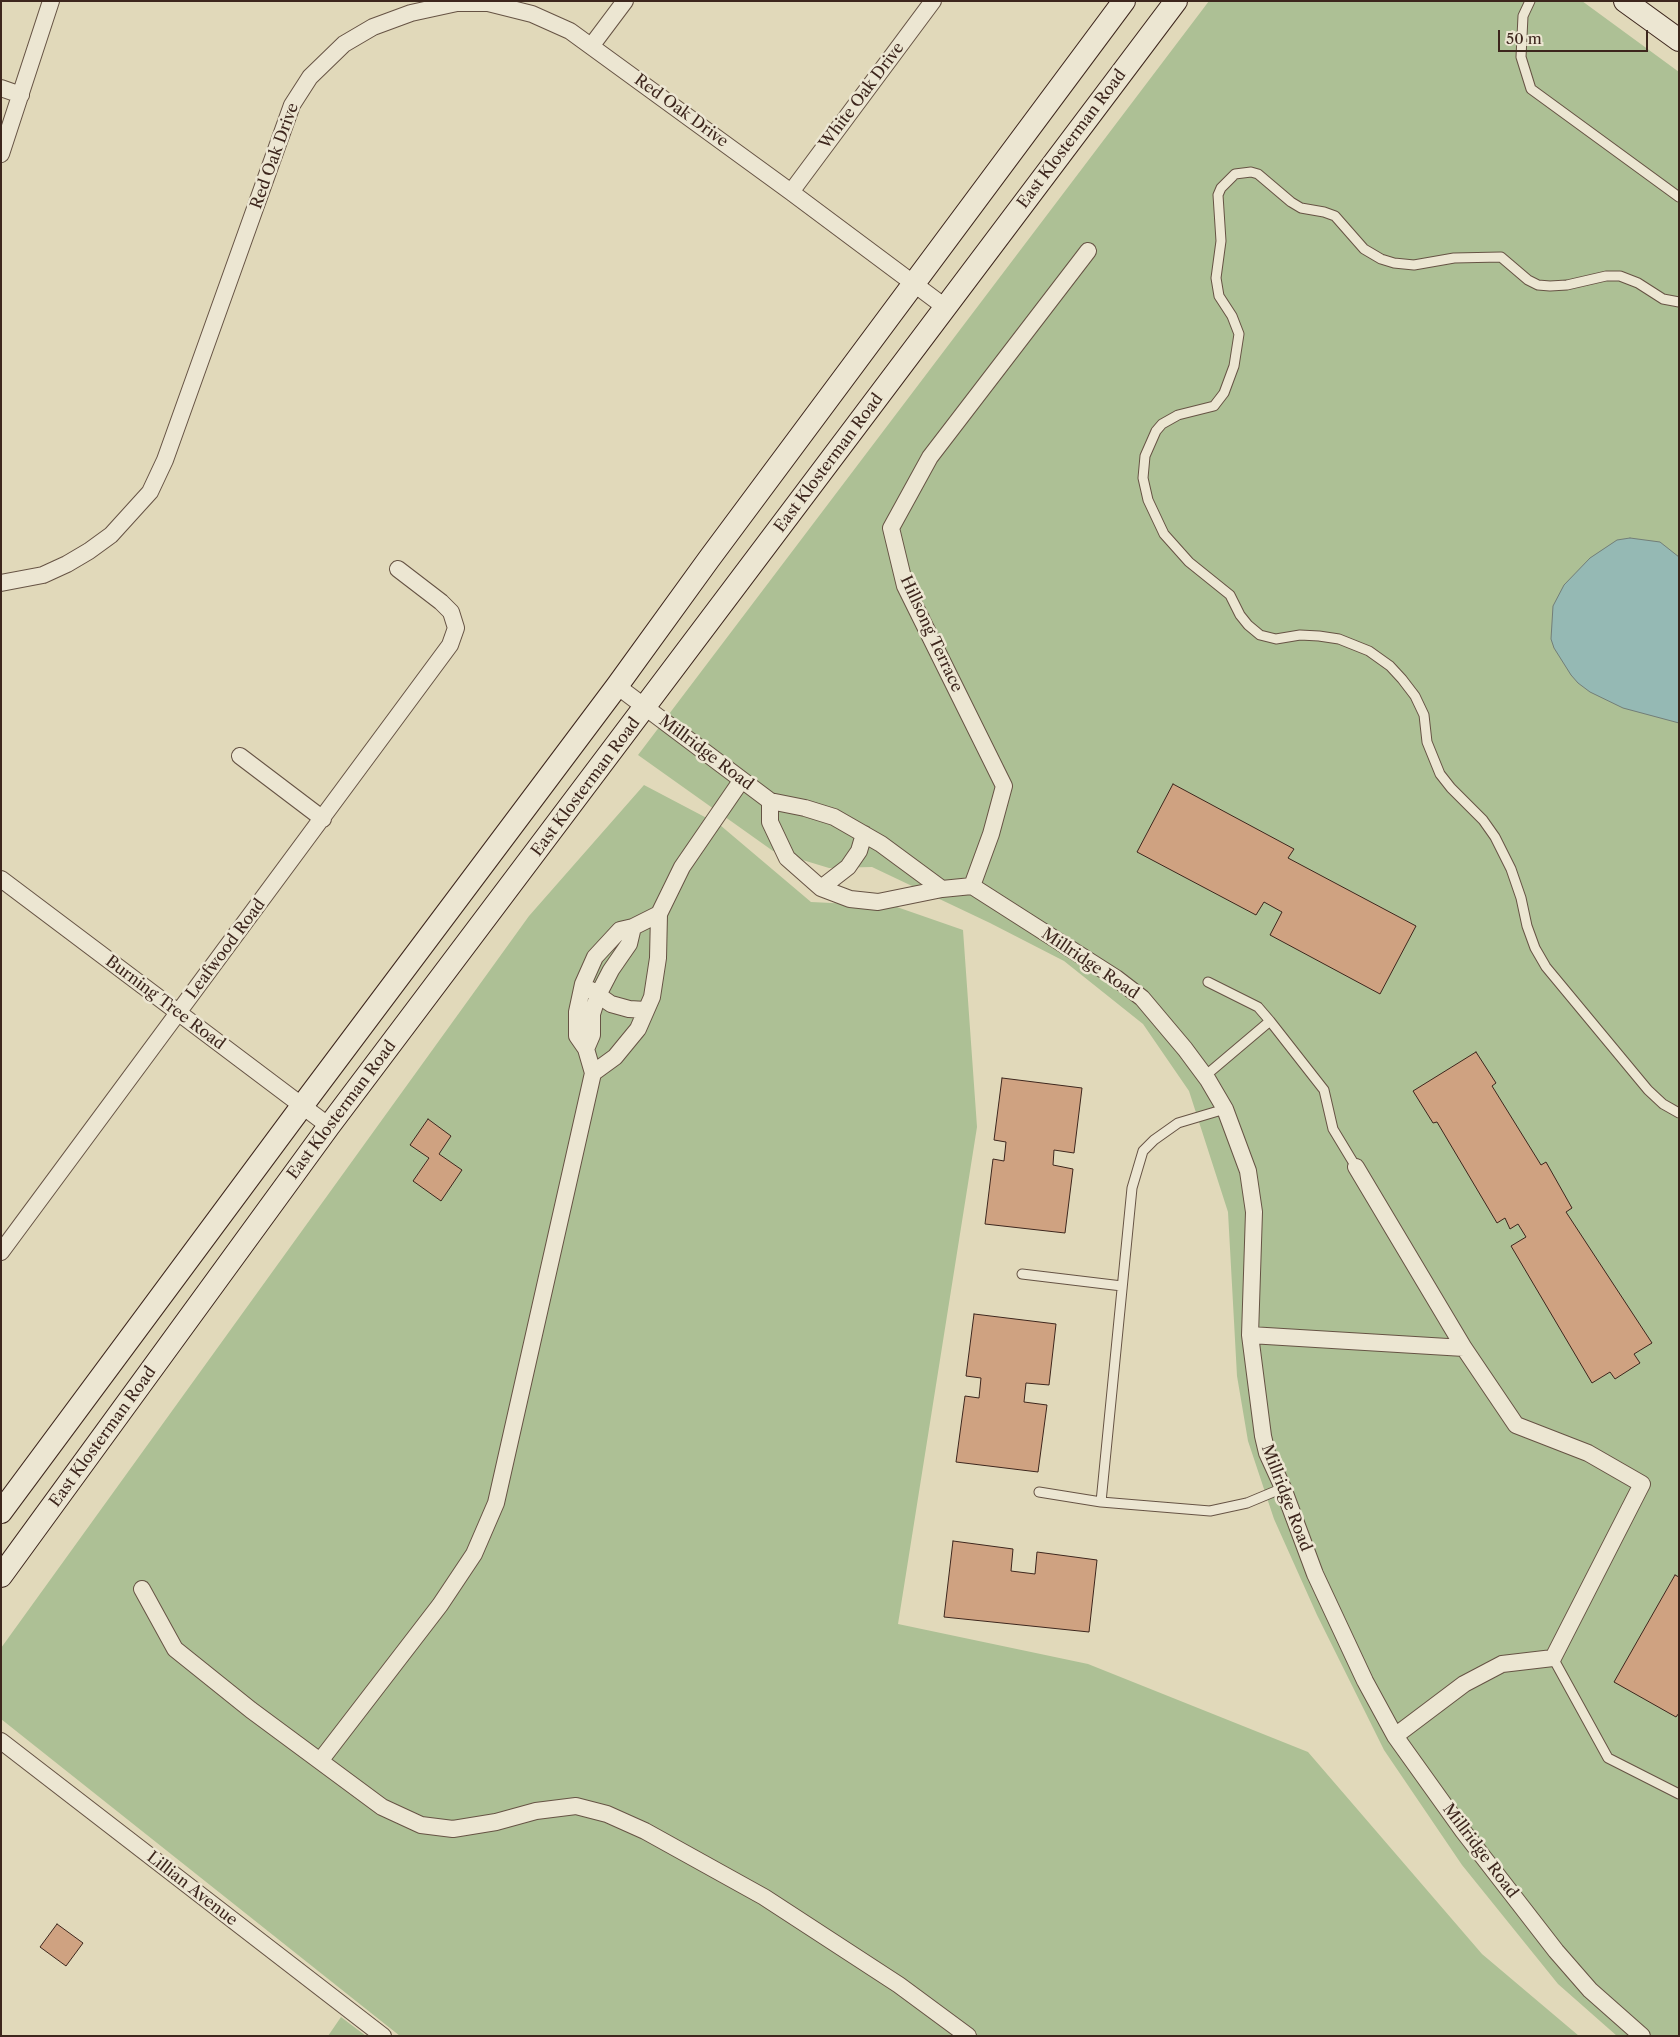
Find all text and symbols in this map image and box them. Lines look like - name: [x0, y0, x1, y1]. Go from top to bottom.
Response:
- scale bar: [1500, 20, 1650, 52]
- text: 50 m: [1506, 29, 1542, 48]
- street label: White Oak Drive: [816, 39, 908, 153]
- street label: East Klosterman Road: [1014, 66, 1130, 212]
- street label: Red Oak Drive: [630, 70, 732, 152]
- street label: Red Oak Drive: [247, 100, 303, 212]
- street label: East Klosterman Road: [771, 390, 887, 536]
- street label: Hillsong Terrace: [896, 573, 966, 695]
- street label: Millridge Road: [655, 711, 757, 795]
- street label: East Klosterman Road: [528, 714, 644, 860]
- street label: Leafwood Road: [182, 895, 270, 1003]
- street label: Millridge Road: [1038, 924, 1142, 1004]
- street label: Burning Tree Road: [101, 952, 229, 1054]
- street label: East Klosterman Road: [284, 1037, 400, 1183]
- street label: East Klosterman Road: [46, 1363, 160, 1511]
- street label: Millridge Road: [1257, 1442, 1315, 1554]
- street label: Millridge Road: [1438, 1800, 1522, 1902]
- street label: Lillian Avenue: [143, 1848, 241, 1930]

